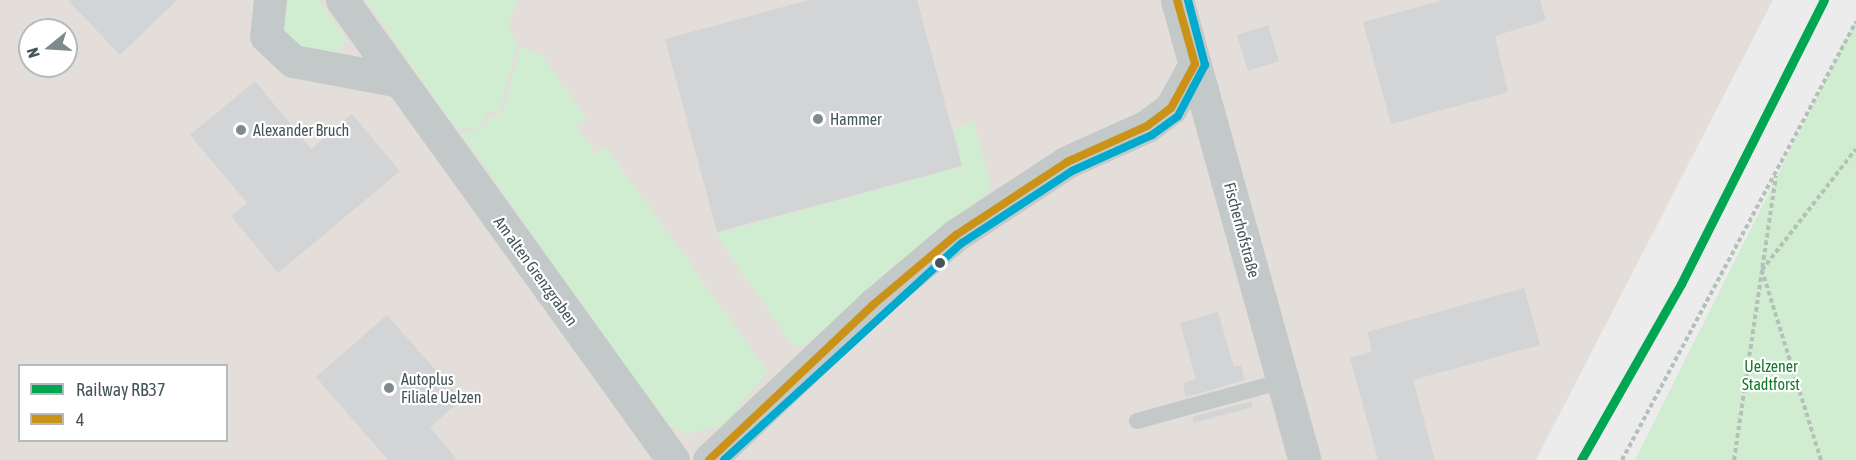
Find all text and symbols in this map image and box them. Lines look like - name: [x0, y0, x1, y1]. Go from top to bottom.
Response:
- north arrow: [18, 18, 78, 78]
- text: N: [23, 46, 43, 60]
- place label: Hammer: [830, 109, 882, 129]
- marker: Hammer: [811, 112, 825, 126]
- place label: Alexander Bruch: [253, 120, 349, 140]
- marker: Alexander Bruch: [234, 123, 248, 137]
- street label: Fischerhofstraße: [1220, 180, 1264, 280]
- street label: Am alten Grenzgraben: [490, 213, 582, 329]
- unlabelled marker: [934, 257, 946, 269]
- park label: Uelzener Stadtforst: [1742, 356, 1800, 394]
- legend: [18, 364, 228, 442]
- place label: Autoplus Filiale Uelzen: [401, 369, 482, 407]
- text: Railway RB37: [76, 379, 165, 400]
- marker: Autoplus Filiale Uelzen: [382, 381, 396, 395]
- text: 4: [76, 409, 84, 430]

